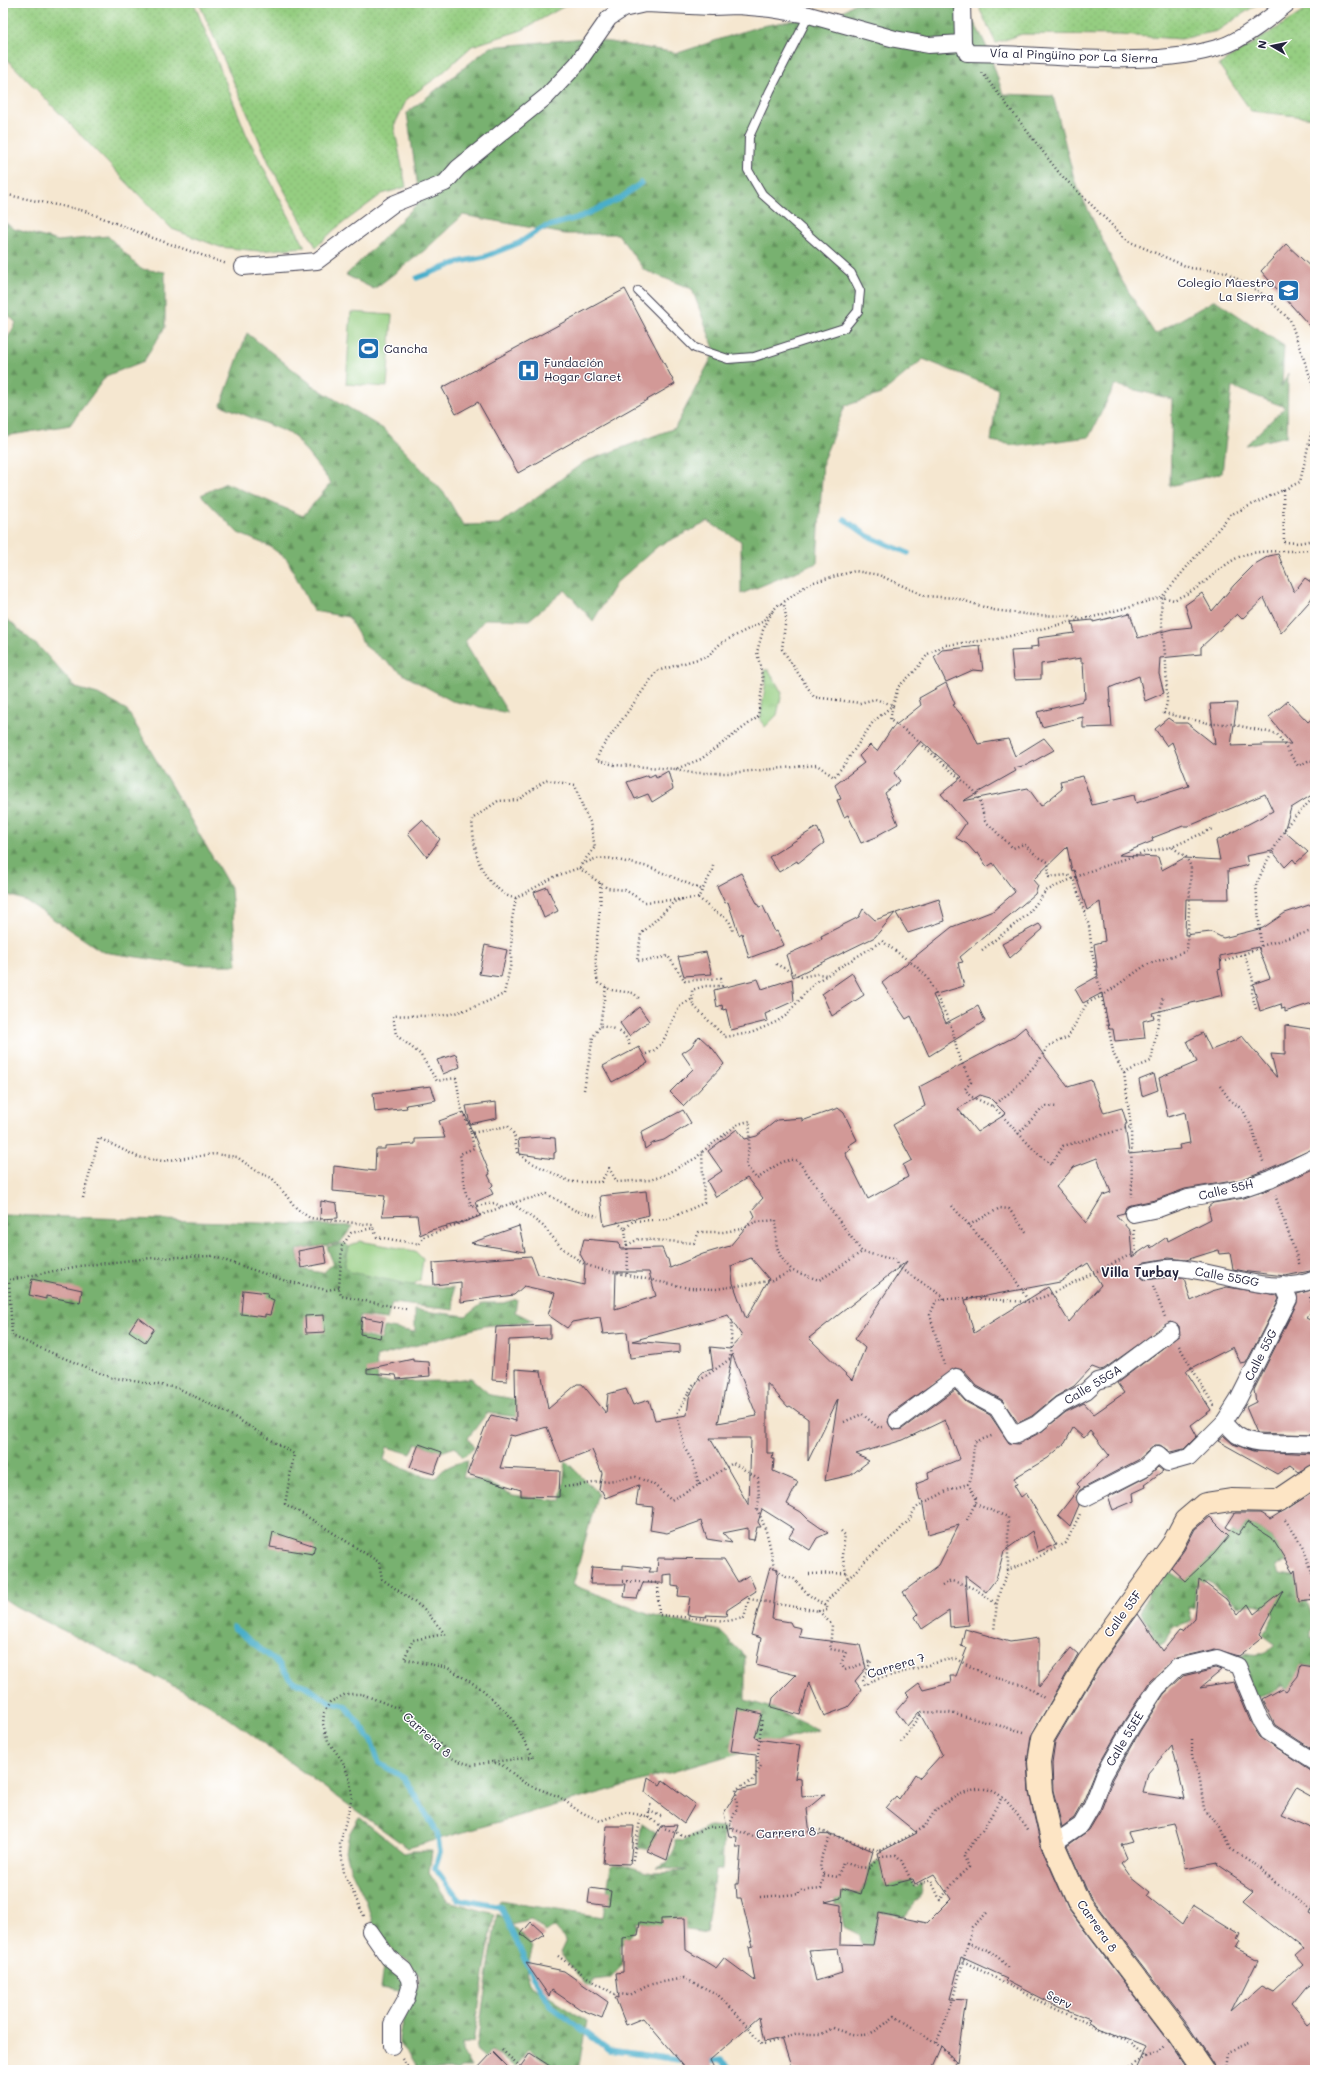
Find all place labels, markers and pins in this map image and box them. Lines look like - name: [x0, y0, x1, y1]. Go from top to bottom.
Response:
- place label: Colegio Maestro La Sierra: [1178, 274, 1274, 304]
- school or university icon: Colegio Maestro La Sierra: [1276, 277, 1302, 303]
- sports icon: Cancha: [356, 336, 382, 362]
- place label: Cancha: [384, 340, 428, 356]
- place label: Fundación Hogar Claret: [544, 354, 622, 384]
- hospital icon: Fundación Hogar Claret: [516, 357, 542, 383]

